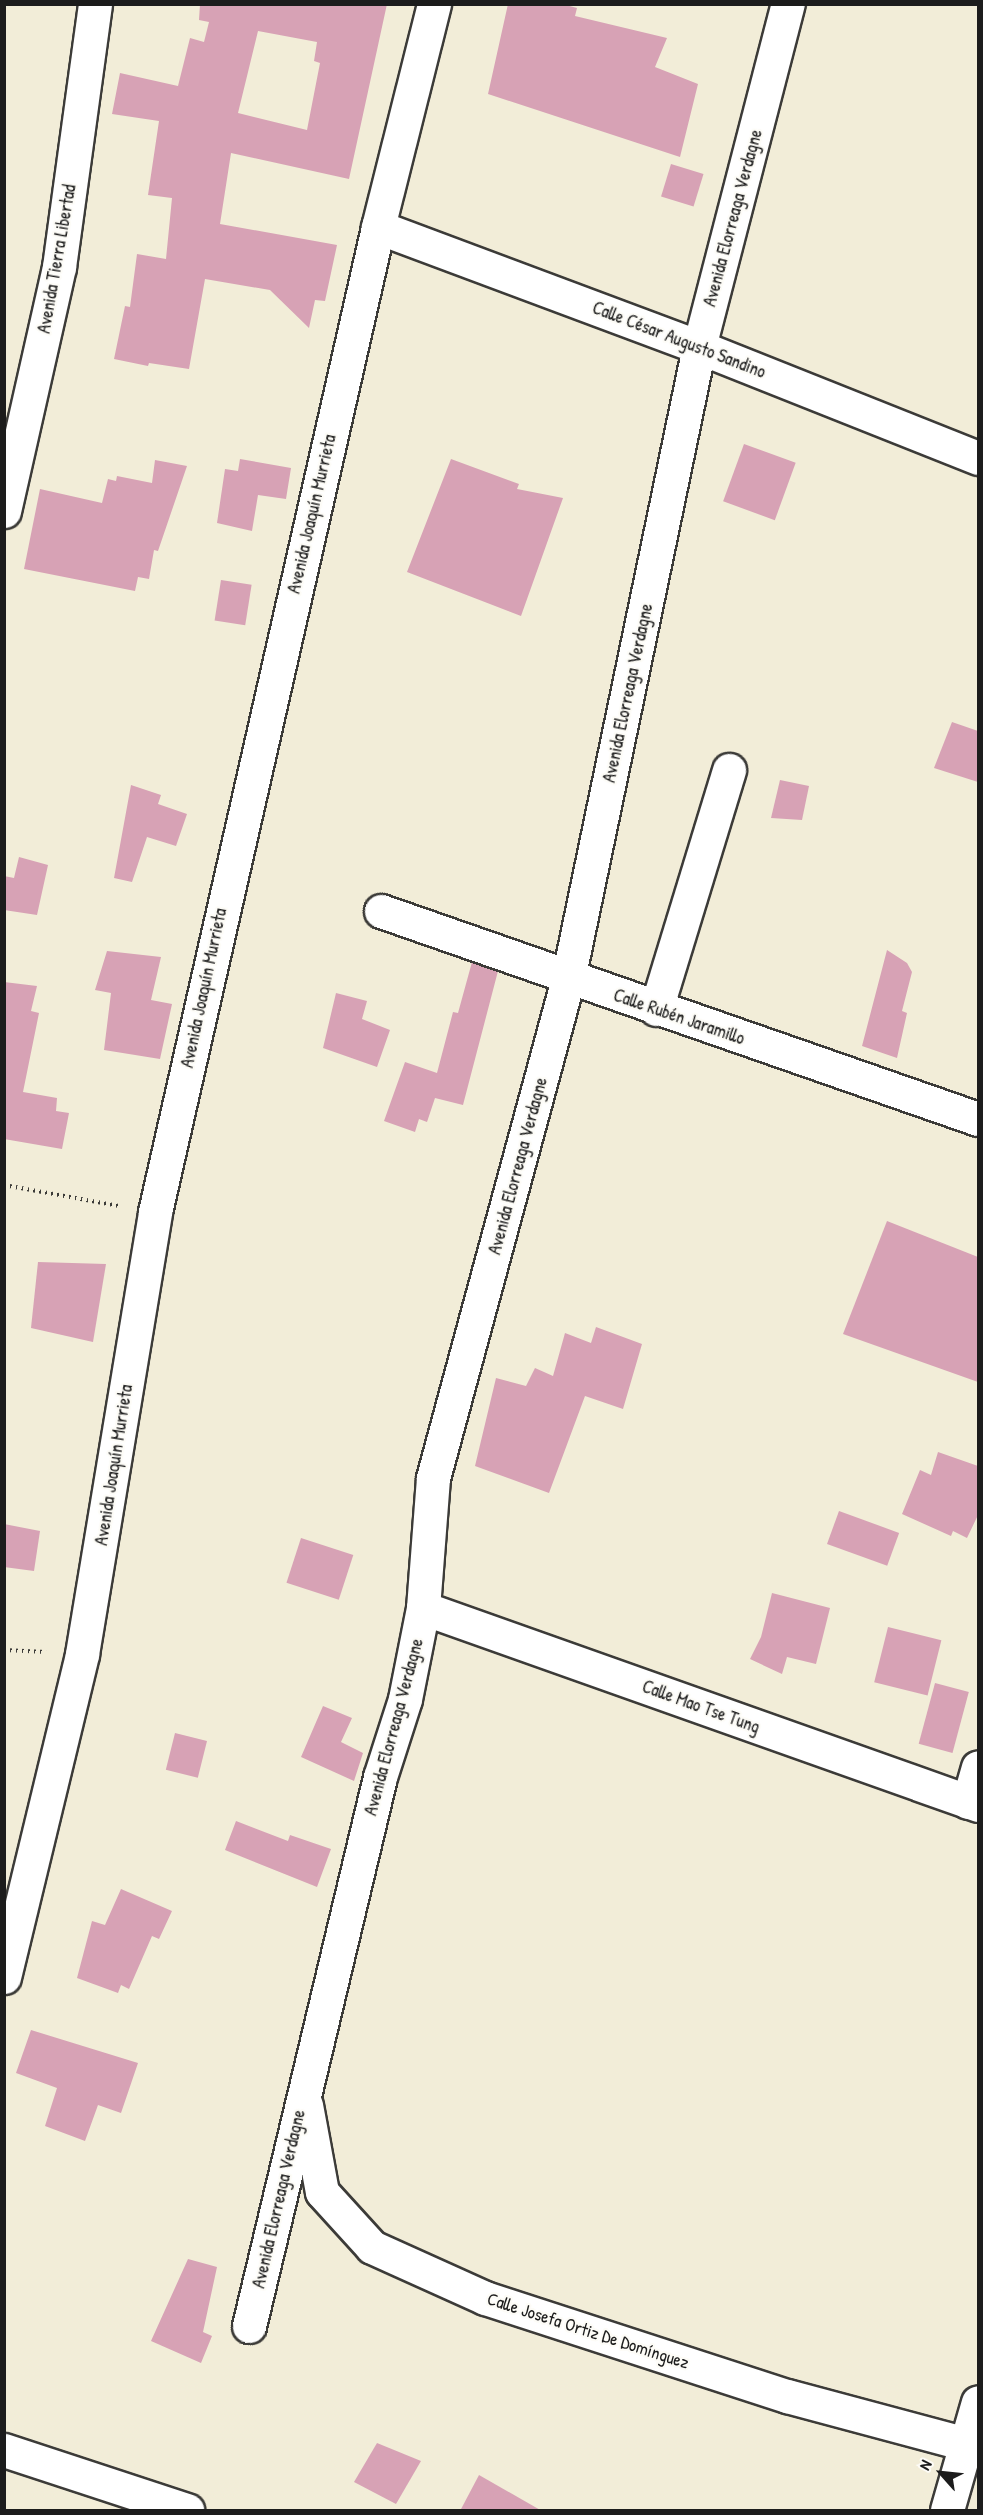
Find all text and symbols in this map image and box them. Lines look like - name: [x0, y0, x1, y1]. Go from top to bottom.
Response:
- street label: Avenida Elorreaga Verdagne: [699, 127, 767, 309]
- street label: Avenida Tierra Libertad: [33, 183, 81, 335]
- street label: Calle César Augusto Sandino: [589, 297, 769, 383]
- street label: Avenida Joaquín Murrieta: [283, 432, 341, 596]
- street label: Avenida Elorreaga Verdagne: [598, 602, 658, 784]
- street label: Avenida Joaquín Murrieta: [177, 906, 231, 1070]
- street label: Calle Rubén Jaramillo: [611, 984, 747, 1050]
- street label: Avenida Elorreaga Verdagne: [484, 1075, 552, 1257]
- street label: Avenida Joaquín Murrieta: [91, 1383, 137, 1547]
- street label: Avenida Elorreaga Verdagne: [360, 1636, 428, 1818]
- street label: Calle Mao Tse Tung: [639, 1676, 763, 1738]
- street label: Avenida Elorreaga Verdagne: [248, 2108, 310, 2290]
- street label: Calle Josefa Ortiz De Domínguez: [484, 2288, 692, 2374]
- north arrow: [911, 2443, 971, 2503]
- text: N: [913, 2456, 937, 2474]

